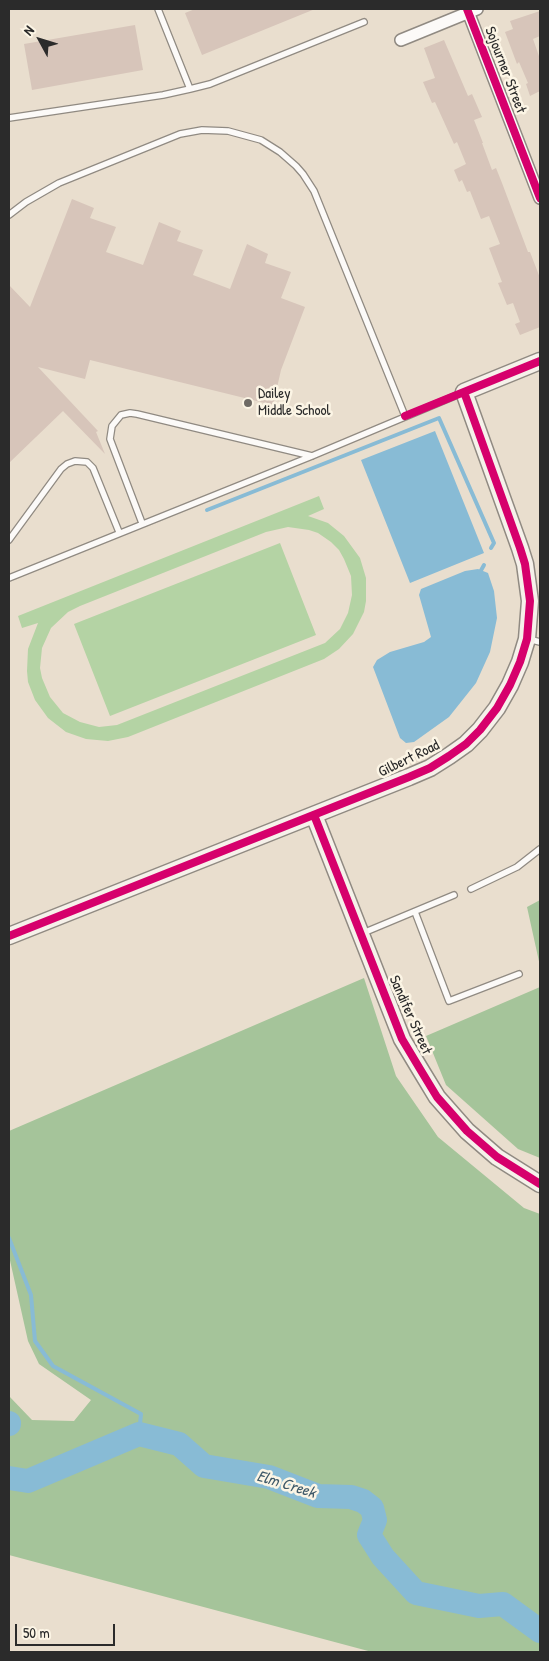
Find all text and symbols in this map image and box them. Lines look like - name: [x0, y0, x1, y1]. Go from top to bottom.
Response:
- north arrow: [15, 15, 65, 65]
- text: N: [18, 21, 38, 39]
- street label: Sojourner Street: [480, 24, 530, 116]
- place label: Dailey Middle School: [258, 385, 330, 420]
- marker: Dailey Middle School: [242, 397, 254, 409]
- street label: Gilbert Road: [376, 737, 442, 781]
- street label: Sandifer Street: [385, 973, 435, 1057]
- water label: Elm Creek: [254, 1467, 318, 1503]
- scale bar: [18, 1614, 118, 1646]
- text: 50 m: [23, 1622, 50, 1643]

